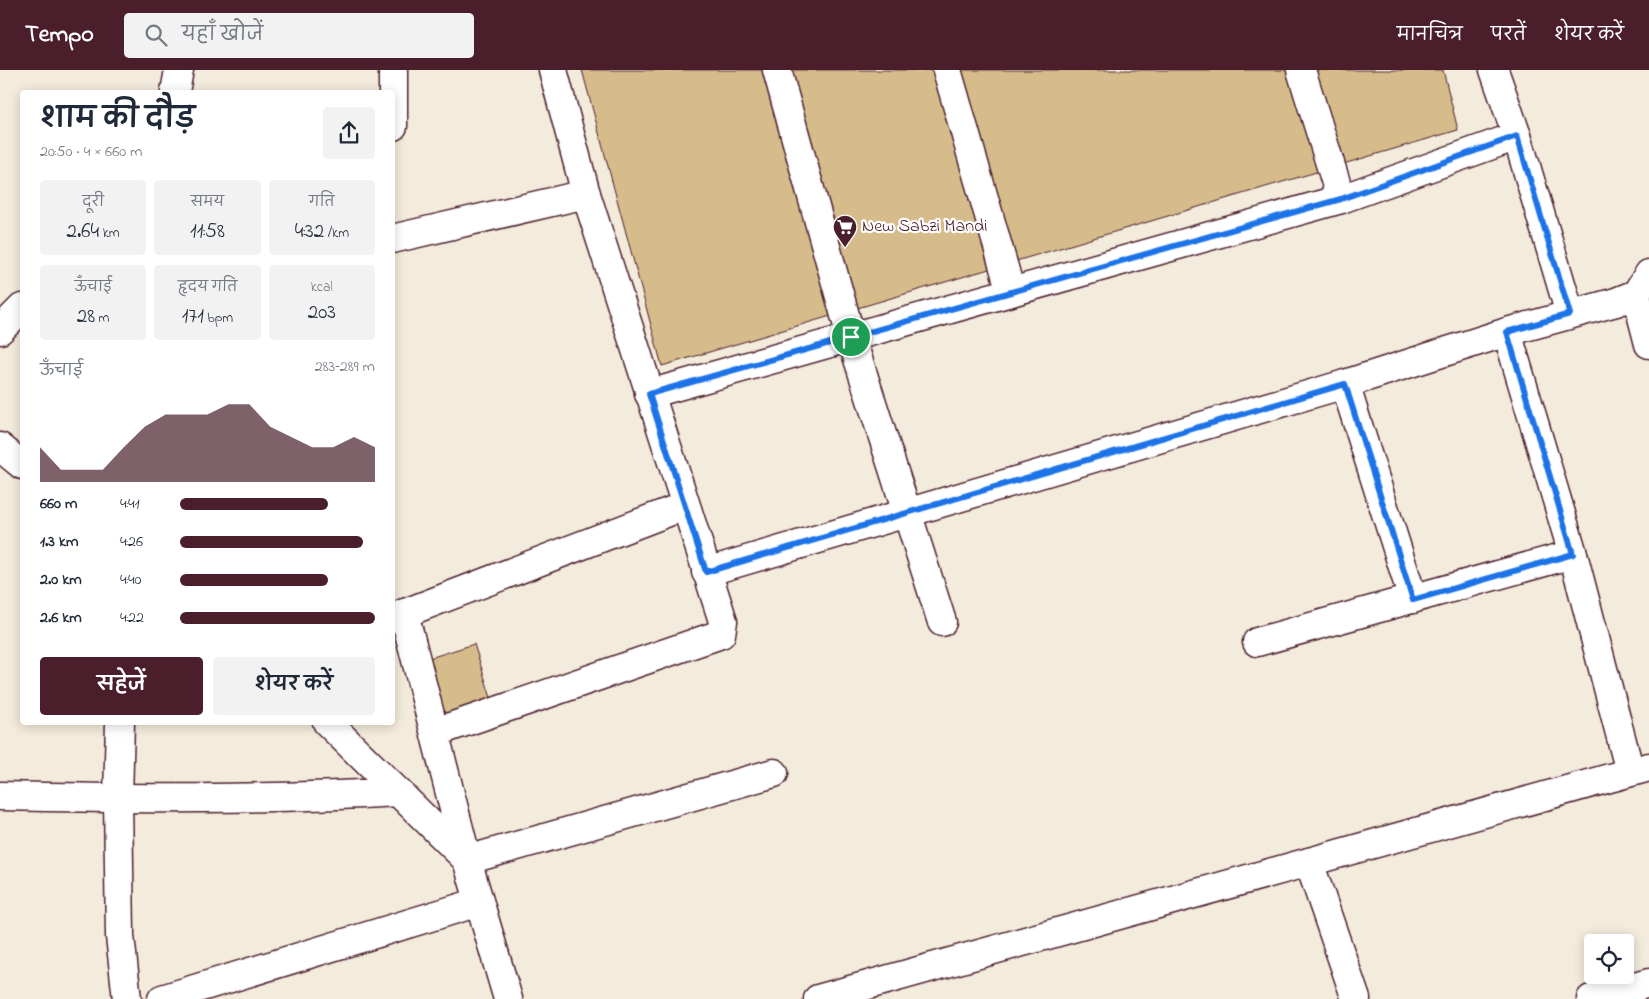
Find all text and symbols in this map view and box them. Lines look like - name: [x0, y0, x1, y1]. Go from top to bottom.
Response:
- search box: [124, 13, 474, 58]
- text: Tempo: [25, 18, 94, 53]
- icon: search: [142, 21, 170, 49]
- text: यहाँ खोजें: [182, 22, 263, 49]
- text: मानचित्र: [1397, 23, 1463, 49]
- text: परतें: [1491, 23, 1526, 49]
- text: शेयर करें: [1554, 23, 1624, 49]
- text: शाम की दौड़: [40, 100, 195, 141]
- button: share: [323, 107, 375, 159]
- text: 20:50 · 4 × 660 m: [40, 140, 143, 164]
- text: दूरी: [82, 192, 104, 213]
- text: समय: [191, 192, 224, 213]
- text: गति: [309, 192, 335, 213]
- supermarket icon: New Sabzi Mandi: [832, 214, 858, 248]
- place label: New Sabzi Mandi: [862, 214, 987, 240]
- text: 2.64: [67, 217, 99, 247]
- text: 11:58: [190, 217, 225, 247]
- text: 4:32: [295, 217, 324, 247]
- text: km: [99, 223, 120, 244]
- text: /km: [324, 223, 349, 244]
- text: ऊँचाई: [74, 277, 112, 298]
- text: हृदय गति: [178, 277, 237, 298]
- text: kcal: [311, 277, 333, 298]
- text: 203: [308, 298, 336, 328]
- text: 28: [77, 302, 95, 332]
- text: 171: [182, 302, 204, 332]
- text: m: [95, 308, 110, 329]
- text: bpm: [204, 308, 233, 329]
- pin: [830, 316, 872, 358]
- icon: arrive: [837, 323, 865, 351]
- text: 283–289 m: [315, 355, 375, 379]
- text: ऊँचाई: [40, 359, 83, 383]
- text: 660 m: [40, 492, 77, 516]
- text: 4:41: [120, 492, 140, 516]
- text: 1.3 km: [40, 530, 78, 554]
- text: 4:26: [120, 530, 143, 554]
- text: 2.0 km: [40, 568, 82, 592]
- text: 4:40: [120, 568, 141, 592]
- text: 2.6 km: [40, 606, 82, 630]
- text: 4:22: [120, 606, 144, 630]
- button: सहेजें: [40, 657, 203, 715]
- button: शेयर करें: [213, 657, 375, 715]
- map controls: [1584, 934, 1634, 984]
- button: locate: [1584, 934, 1634, 984]

